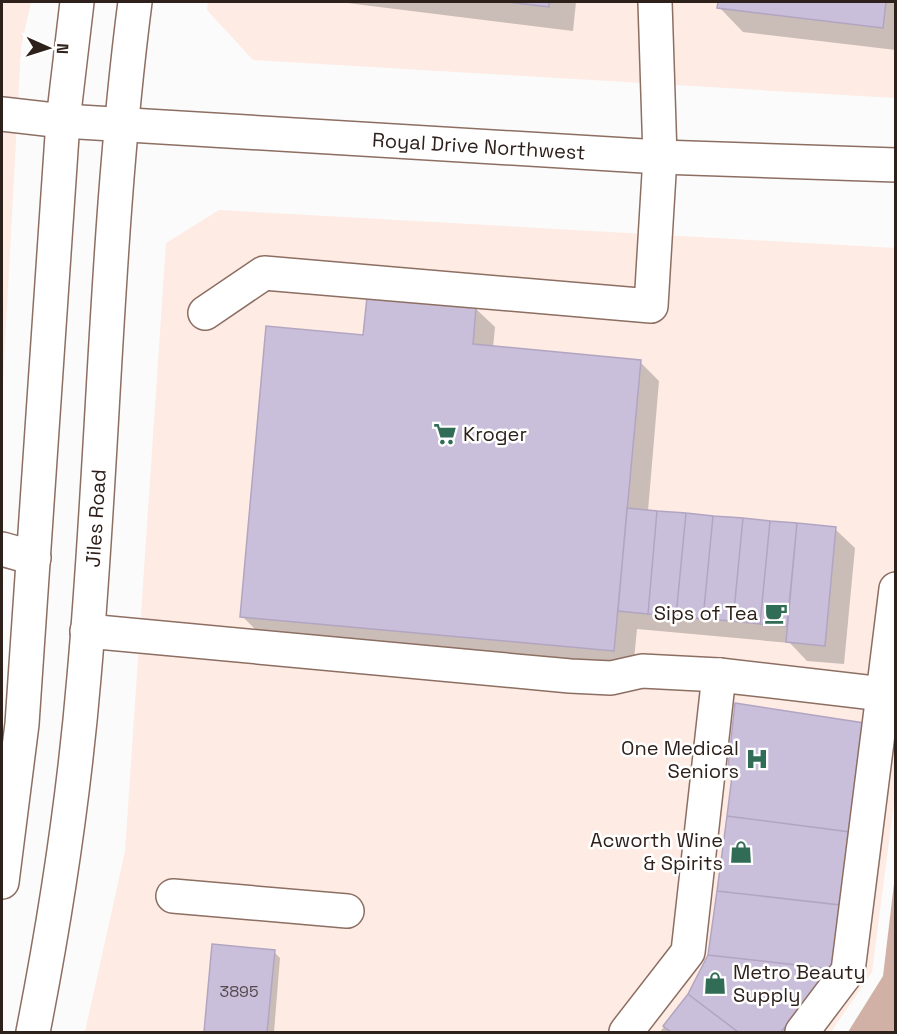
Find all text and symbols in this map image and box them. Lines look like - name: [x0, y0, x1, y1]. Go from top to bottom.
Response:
- north arrow: [18, 18, 78, 78]
- text: N: [52, 43, 73, 55]
- street label: Royal Drive Northwest: [371, 127, 586, 165]
- supermarket icon: Kroger: [432, 421, 458, 447]
- place label: Kroger: [463, 421, 527, 447]
- street label: Jiles Road: [80, 468, 112, 568]
- place label: Sips of Tea: [654, 600, 758, 626]
- cafe icon: Sips of Tea: [763, 600, 789, 626]
- place label: One Medical Seniors: [621, 735, 739, 784]
- hospital icon: One Medical Seniors: [744, 746, 770, 772]
- place label: Acworth Wine & Spirits: [590, 827, 723, 876]
- shop icon: Acworth Wine & Spirits: [728, 839, 754, 865]
- place label: Metro Beauty Supply: [733, 959, 866, 1008]
- shop icon: Metro Beauty Supply: [702, 970, 728, 996]
- house number: 3895: [219, 981, 259, 1002]

